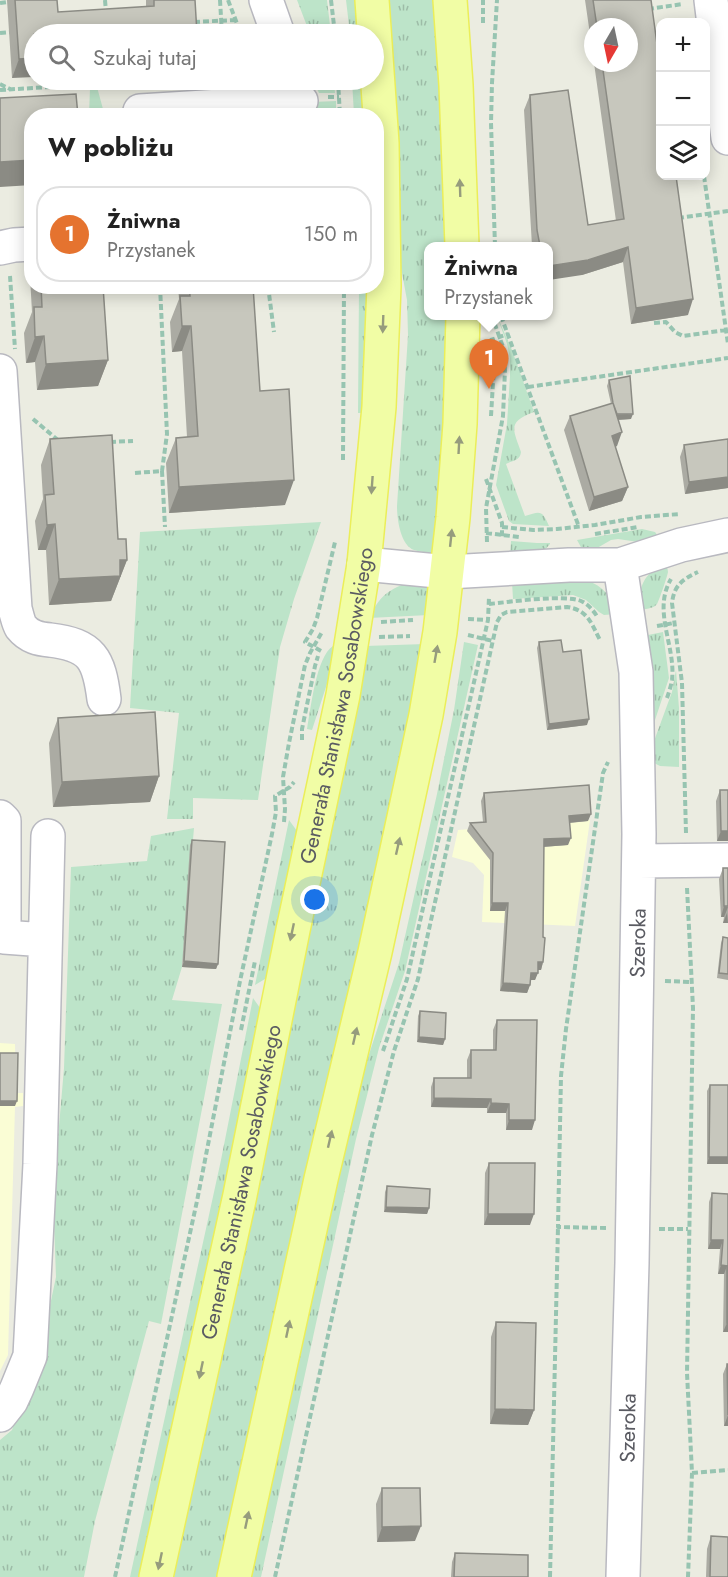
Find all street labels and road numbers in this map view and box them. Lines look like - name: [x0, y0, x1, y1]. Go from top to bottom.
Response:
- street label: Generała Stanisława Sosabowskiego: [292, 546, 380, 867]
- street label: Szeroka: [622, 908, 654, 978]
- street label: Generała Stanisława Sosabowskiego: [194, 1022, 289, 1342]
- street label: Szeroka: [612, 1393, 644, 1463]

